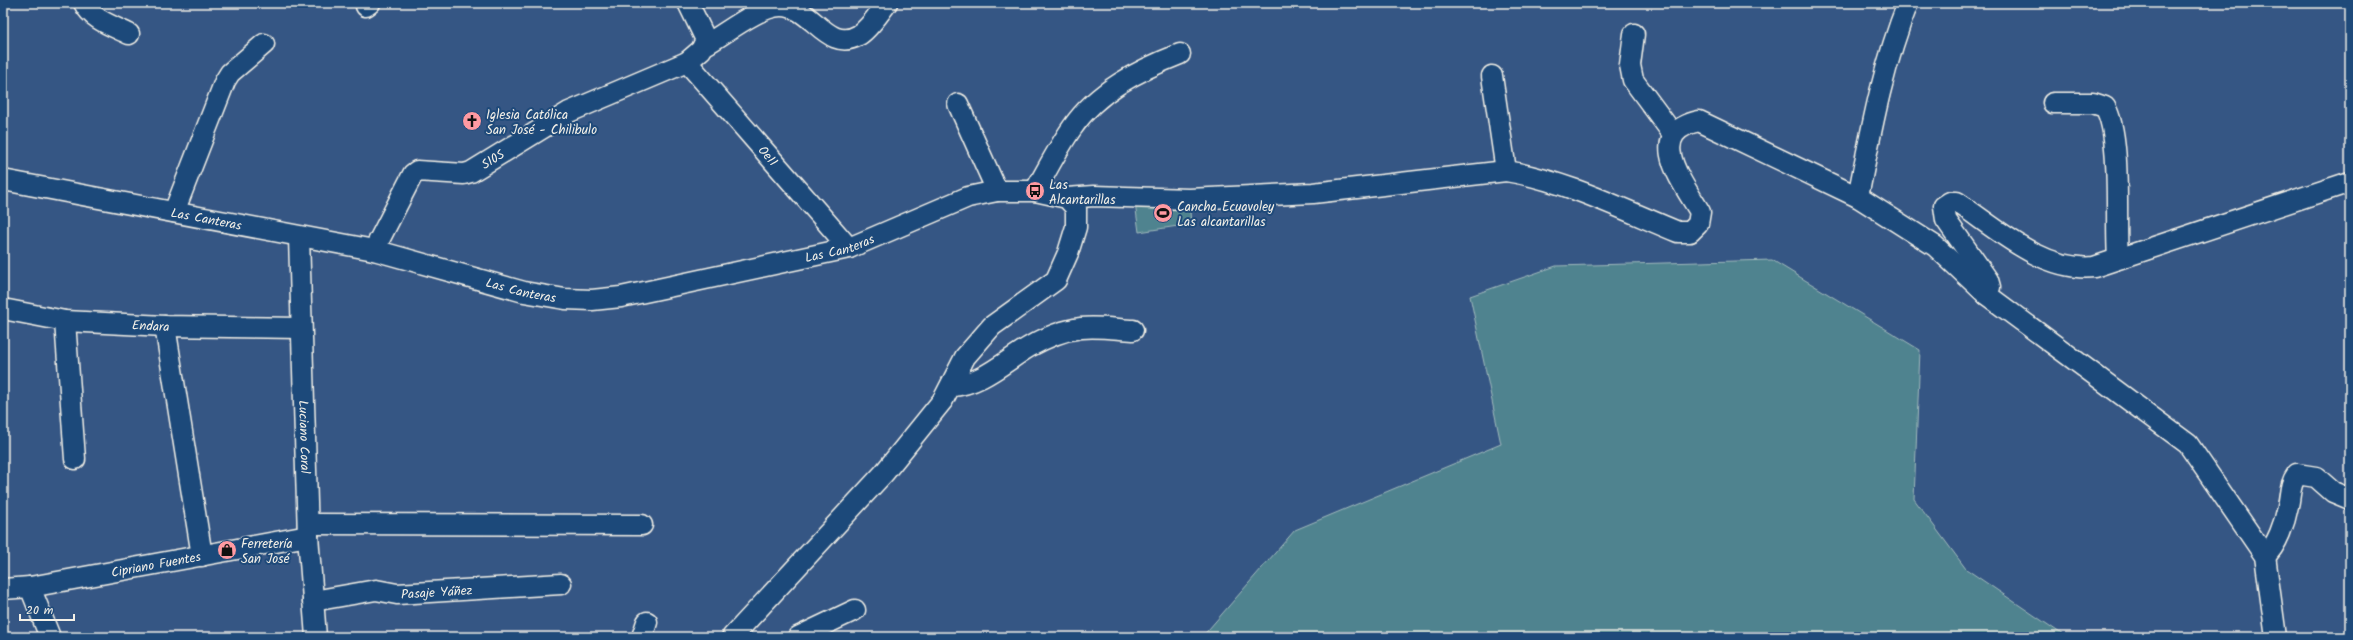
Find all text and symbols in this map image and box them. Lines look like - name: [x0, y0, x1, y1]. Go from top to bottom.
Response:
- place label: Iglesia Católica San José - Chilibulo: [486, 105, 597, 141]
- church icon: Iglesia Católica San José - Chilibulo: [461, 110, 483, 132]
- street label: Oe11: [752, 141, 782, 172]
- street label: S10S: [477, 145, 509, 175]
- place label: Las Alcantarillas: [1049, 175, 1116, 211]
- bus stop icon: Las Alcantarillas: [1024, 180, 1046, 202]
- place label: Cancha Ecuavoley Las alcantarillas: [1177, 197, 1275, 233]
- sports icon: Cancha Ecuavoley Las alcantarillas: [1152, 202, 1174, 224]
- street label: Las Canteras: [169, 203, 244, 237]
- street label: Las Canteras: [803, 229, 879, 269]
- street label: Las Canteras: [483, 273, 558, 309]
- street label: Endara: [131, 315, 170, 338]
- street label: Luciano Coral: [292, 400, 315, 474]
- place label: Ferretería San José: [241, 534, 292, 570]
- shop icon: Ferretería San José: [216, 539, 238, 561]
- street label: Cipriano Fuentes: [109, 547, 203, 584]
- street label: Pasaje Yáñez: [400, 580, 473, 606]
- scale bar: [20, 596, 74, 622]
- text: 20 m: [26, 601, 54, 620]

